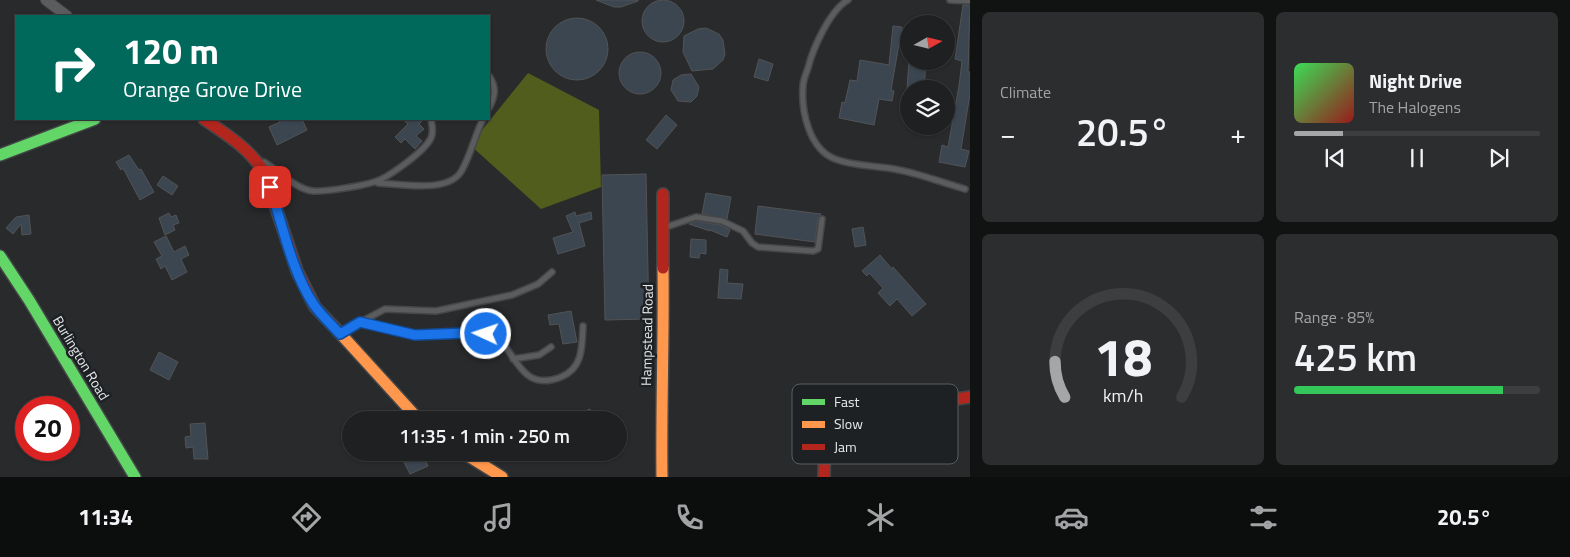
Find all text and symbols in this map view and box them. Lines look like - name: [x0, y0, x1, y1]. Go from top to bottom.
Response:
- north arrow: [900, 15, 955, 70]
- map controls: [900, 15, 955, 135]
- text: 120 m: [123, 24, 219, 78]
- icon: right: [40, 35, 105, 100]
- text: Night Drive: [1369, 66, 1462, 95]
- text: Orange Grove Drive: [123, 72, 302, 106]
- button: layers: [900, 80, 955, 135]
- text: Climate: [1000, 80, 1051, 104]
- text: The Halogens: [1369, 95, 1461, 119]
- text: 20.5°: [1076, 103, 1170, 161]
- text: −: [1000, 112, 1016, 155]
- text: +: [1230, 112, 1246, 155]
- icon: previous: [1321, 144, 1349, 172]
- icon: pause: [1403, 144, 1431, 172]
- icon: next: [1485, 144, 1513, 172]
- pin: [249, 166, 291, 208]
- icon: arrive: [256, 173, 284, 201]
- street label: Hampstead Road: [635, 284, 658, 386]
- text: Range · 85%: [1294, 305, 1374, 329]
- position arrow: [459, 307, 511, 359]
- street label: Burlington Road: [48, 312, 115, 404]
- text: 18: [1094, 317, 1152, 396]
- text: 425 km: [1294, 328, 1417, 386]
- text: km/h: [1103, 382, 1143, 409]
- legend: [792, 384, 958, 464]
- text: Fast: [834, 391, 859, 412]
- speed limit sign: 20: [15, 396, 80, 461]
- text: Slow: [834, 413, 863, 434]
- text: 11:35 · 1 min · 250 m: [399, 421, 570, 450]
- text: Jam: [834, 436, 857, 457]
- text: 11:34: [78, 500, 133, 534]
- icon: directions: [289, 500, 324, 535]
- icon: music: [481, 500, 516, 535]
- icon: phone: [672, 500, 707, 535]
- icon: climate: [863, 500, 898, 535]
- icon: car: [1054, 500, 1089, 535]
- icon: filters: [1246, 500, 1281, 535]
- text: 20.5°: [1437, 500, 1492, 534]

